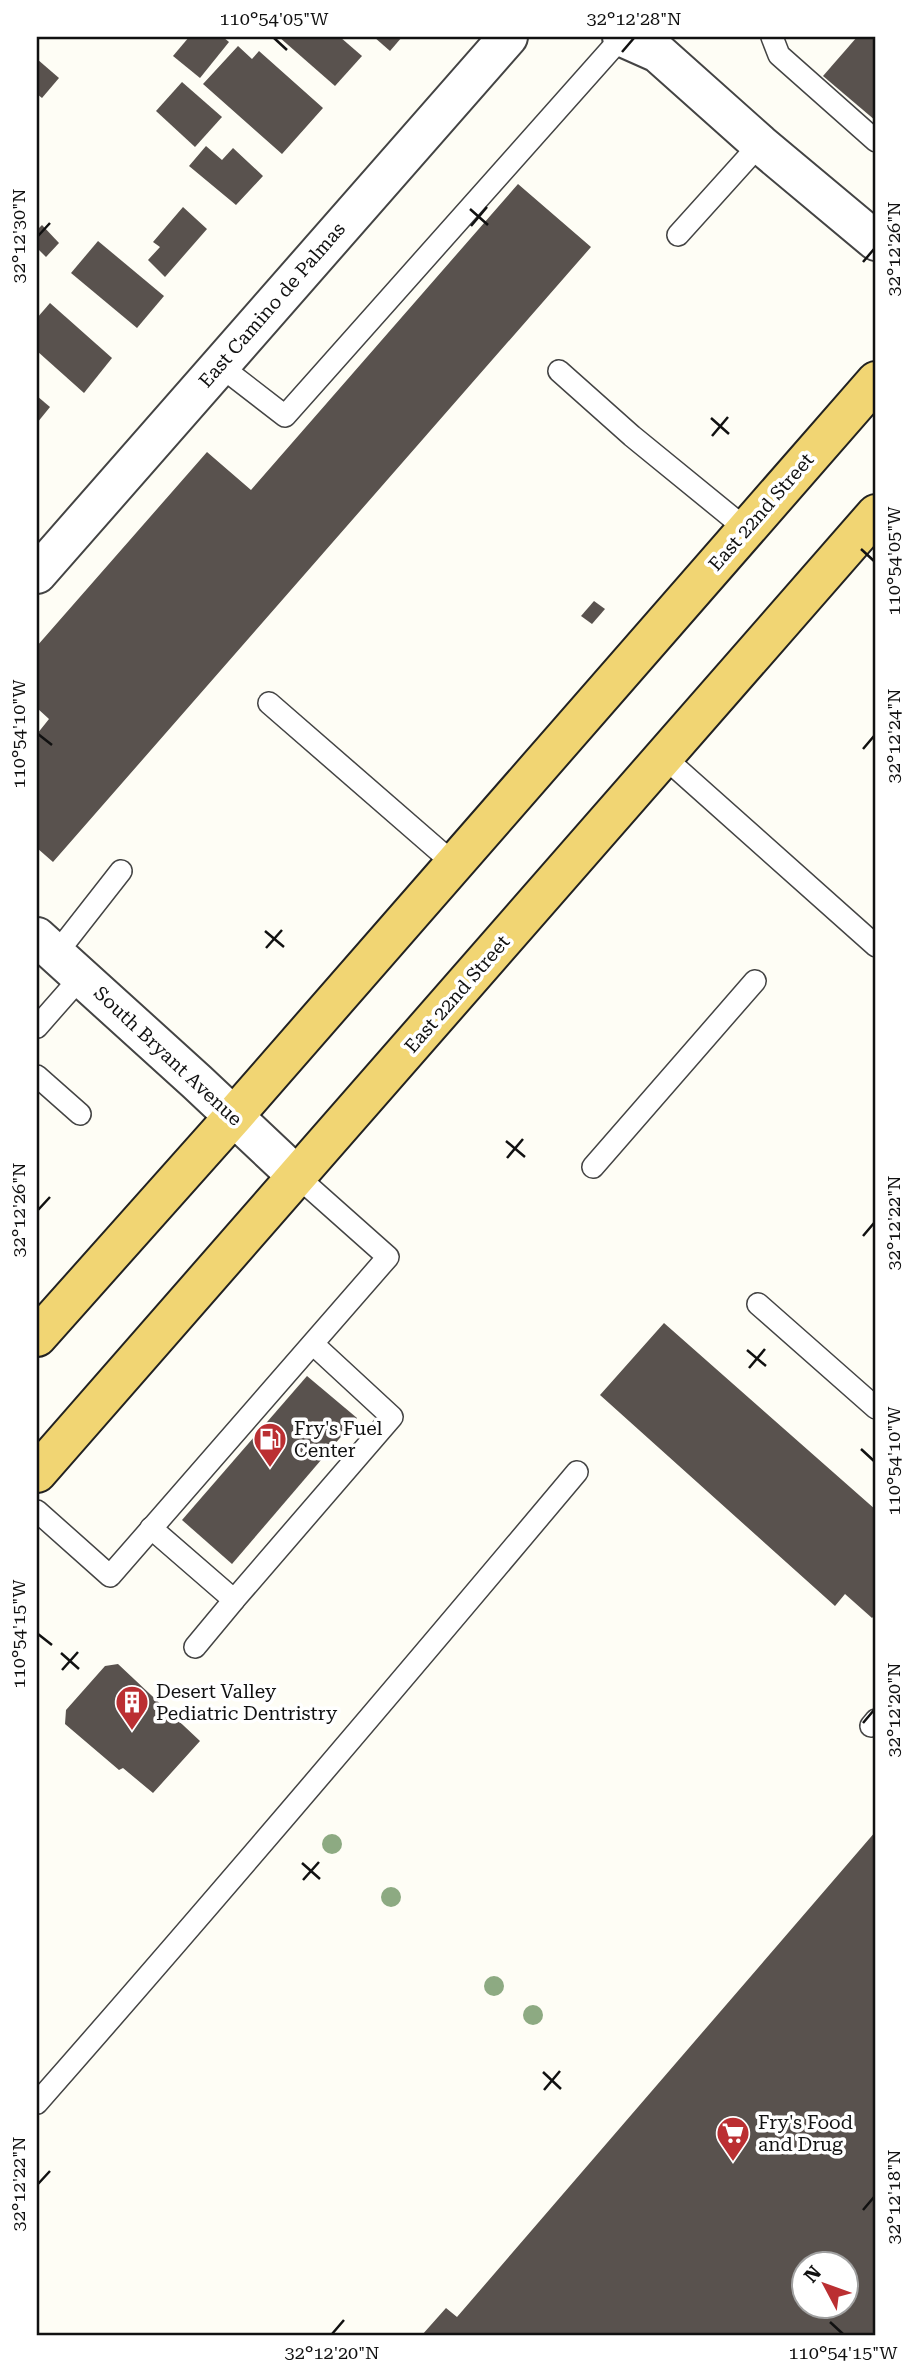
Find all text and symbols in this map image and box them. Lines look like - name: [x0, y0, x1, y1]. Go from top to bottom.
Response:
- text: 110°54'05"W: [220, 8, 329, 29]
- text: 32°12'28"N: [587, 8, 681, 29]
- text: 32°12'30"N: [8, 189, 29, 283]
- text: 32°12'26"N: [883, 202, 904, 296]
- street label: East Camino de Palmas: [194, 218, 350, 392]
- street label: East 22nd Street: [704, 448, 818, 576]
- text: 110°54'05"W: [883, 506, 904, 615]
- text: 110°54'10"W: [8, 679, 29, 788]
- text: 32°12'24"N: [883, 689, 904, 783]
- street label: East 22nd Street: [400, 930, 514, 1058]
- street label: South Bryant Avenue: [89, 981, 247, 1131]
- text: 32°12'26"N: [8, 1163, 29, 1257]
- text: 32°12'22"N: [883, 1176, 904, 1270]
- text: 110°54'10"W: [883, 1406, 904, 1515]
- place label: Fry's Fuel Center: [294, 1417, 382, 1462]
- fuel station icon: Fry's Fuel Center: [251, 1420, 289, 1469]
- text: 110°54'15"W: [8, 1579, 29, 1688]
- text: 32°12'20"N: [883, 1663, 904, 1757]
- place label: Desert Valley Pediatric Dentristry: [156, 1680, 338, 1725]
- building icon: Desert Valley Pediatric Dentristry: [113, 1683, 151, 1732]
- place label: Fry's Food and Drug: [758, 2111, 853, 2156]
- supermarket icon: Fry's Food and Drug: [714, 2114, 752, 2163]
- text: 32°12'22"N: [8, 2137, 29, 2231]
- text: 32°12'18"N: [883, 2150, 904, 2244]
- north arrow: [790, 2250, 860, 2320]
- text: N: [799, 2261, 826, 2287]
- text: 32°12'20"N: [285, 2342, 379, 2363]
- text: 110°54'15"W: [789, 2342, 898, 2363]

